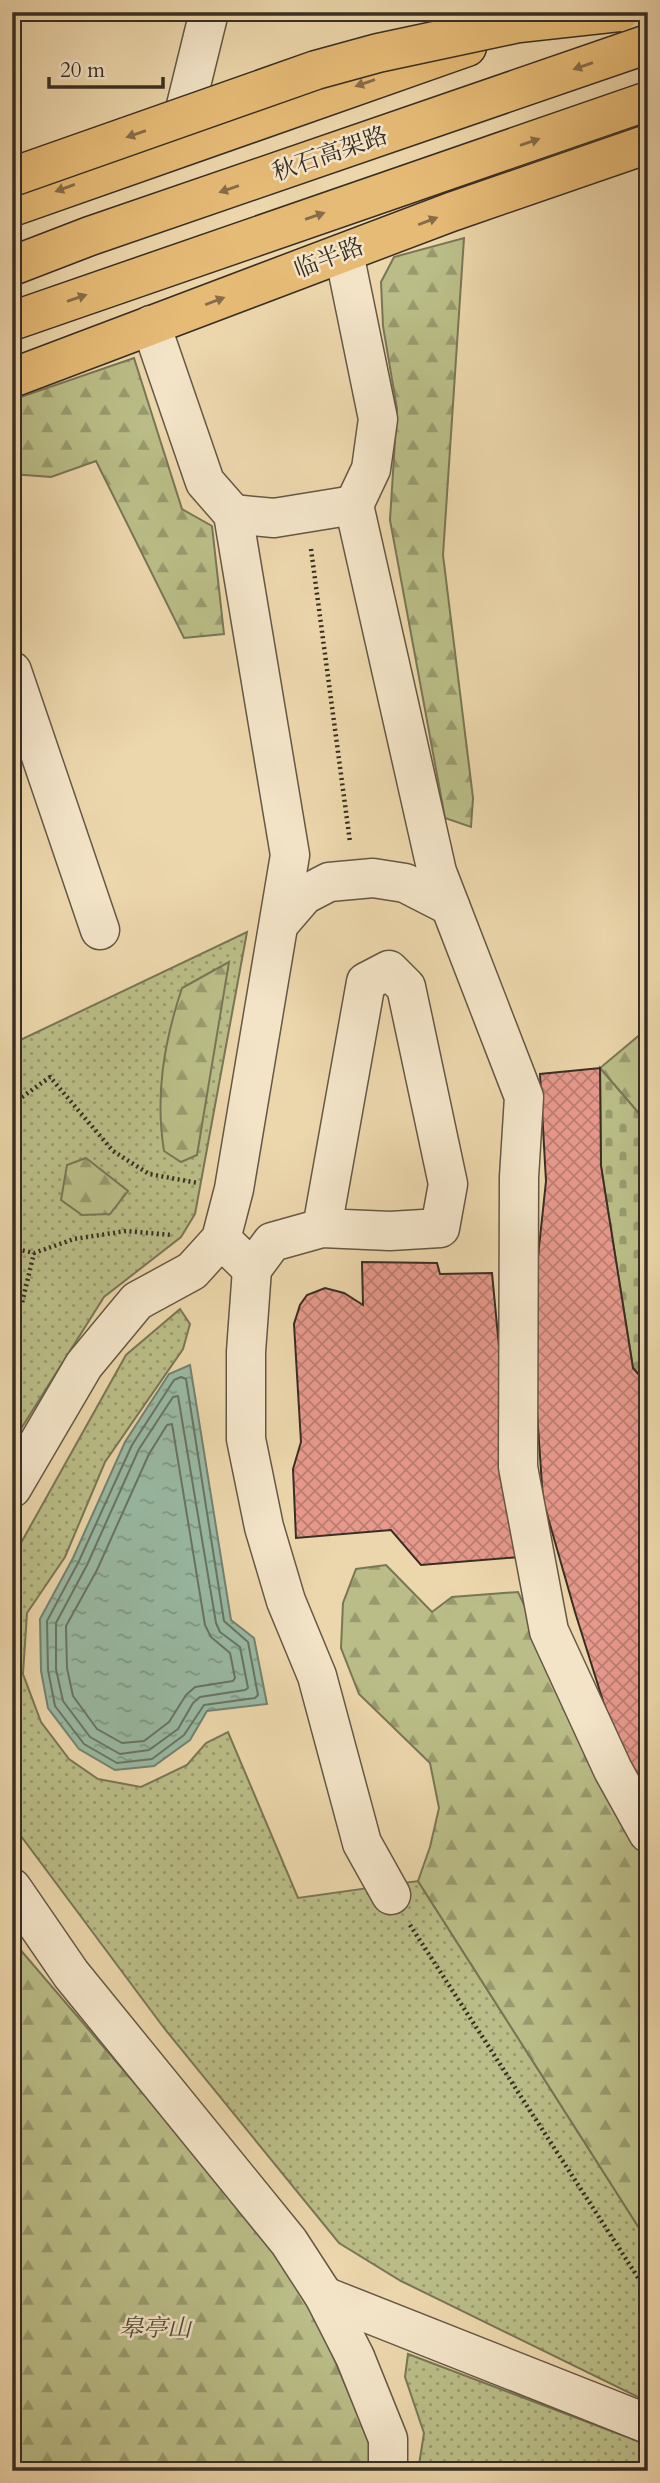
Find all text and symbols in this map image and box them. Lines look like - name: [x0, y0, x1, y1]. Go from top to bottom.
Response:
- scale bar: [49, 46, 163, 90]
- text: 20 m: [60, 56, 105, 85]
- one-way arrow: [573, 61, 594, 72]
- one-way arrow: [355, 78, 376, 89]
- street label: 秋石高架路: [268, 119, 392, 189]
- one-way arrow: [125, 128, 146, 139]
- one-way arrow: [519, 136, 540, 147]
- one-way arrow: [55, 183, 76, 194]
- one-way arrow: [219, 184, 240, 195]
- one-way arrow: [304, 210, 325, 221]
- one-way arrow: [418, 215, 439, 226]
- street label: 临半路: [289, 230, 369, 286]
- one-way arrow: [66, 292, 87, 303]
- one-way arrow: [205, 296, 226, 307]
- park label: 皋亭山: [119, 2312, 193, 2345]

